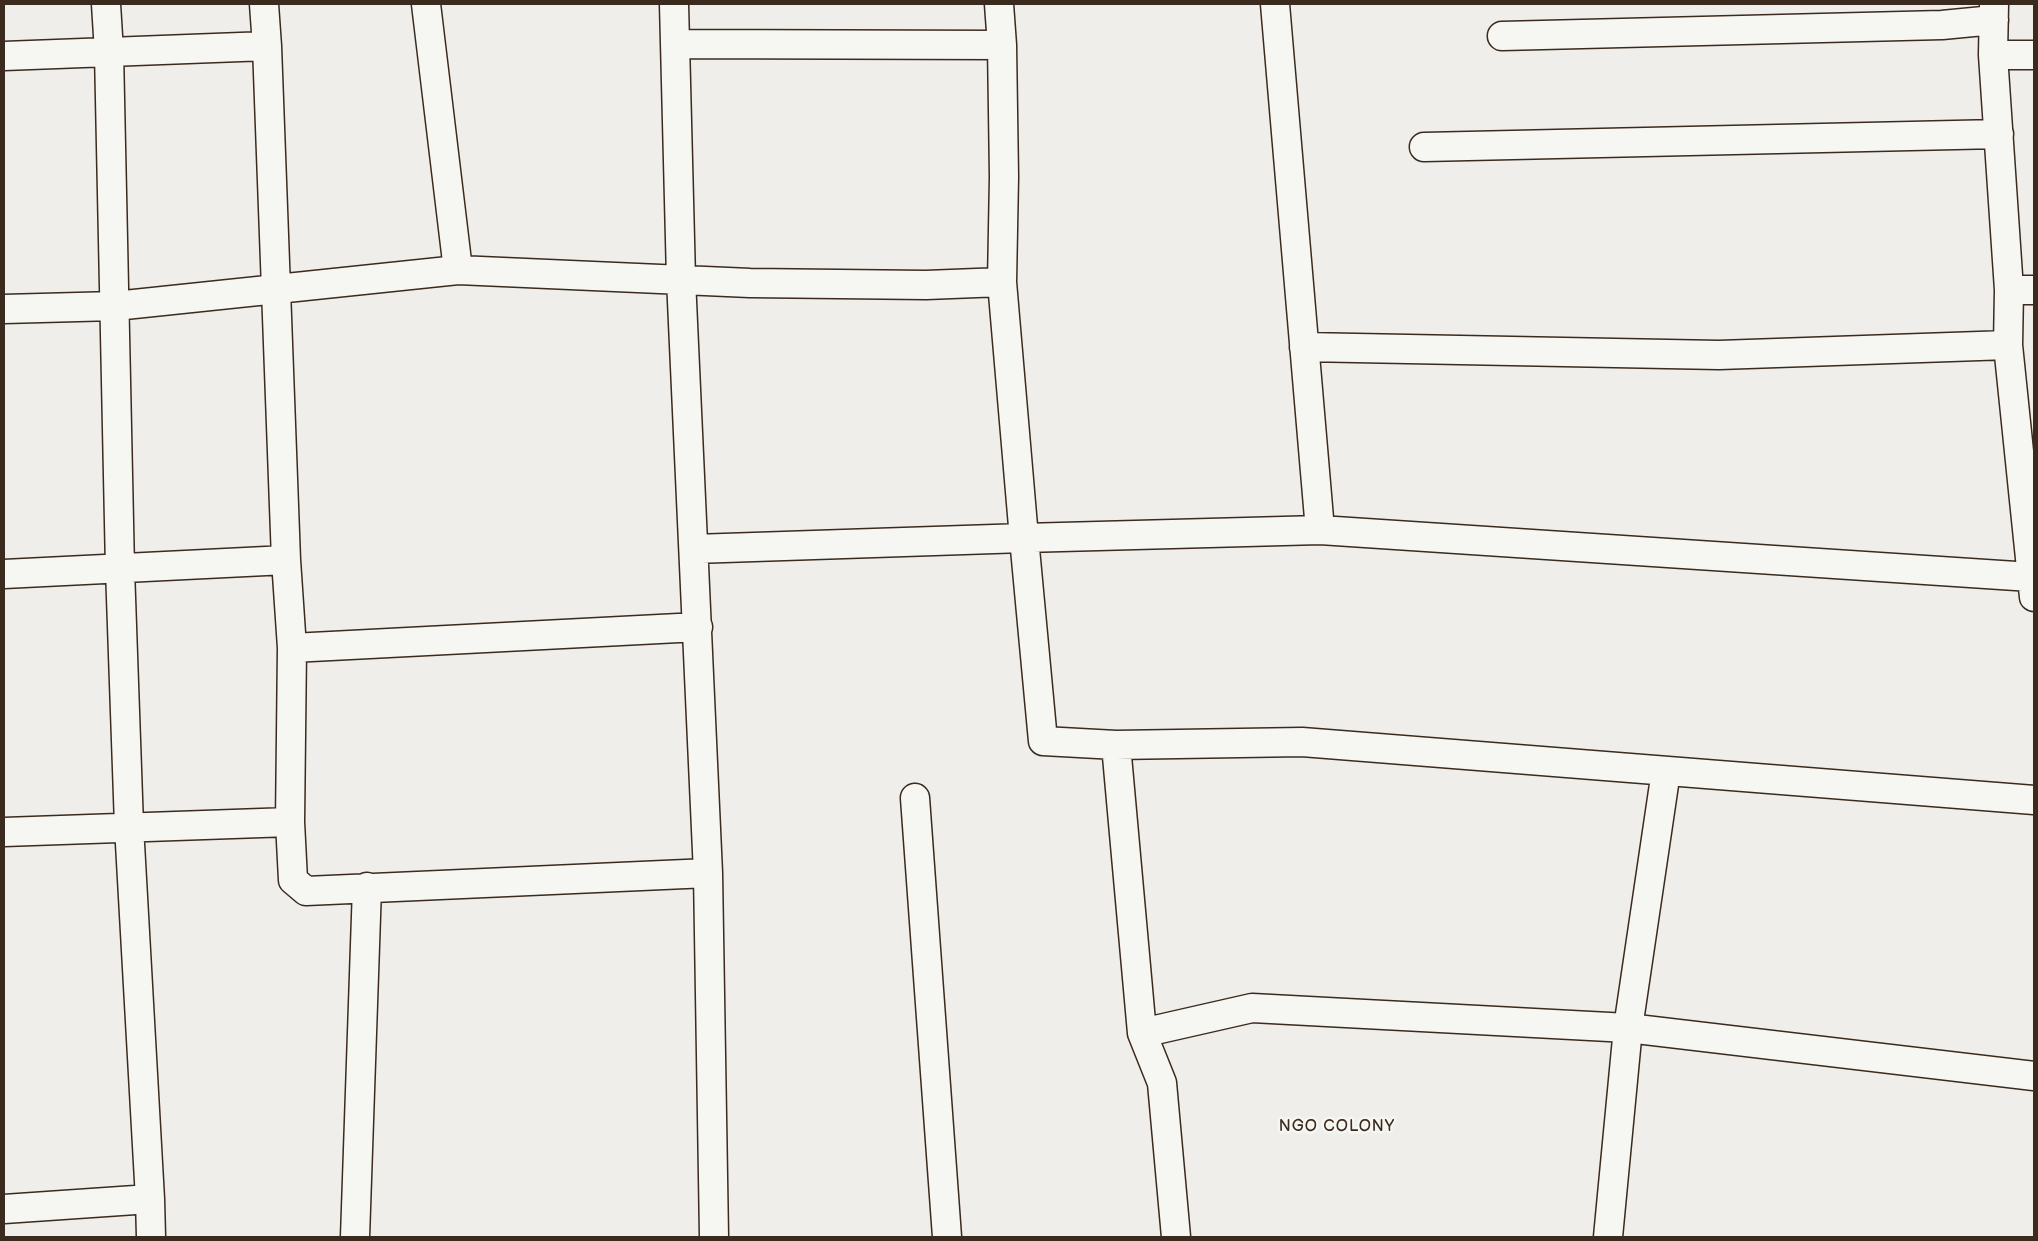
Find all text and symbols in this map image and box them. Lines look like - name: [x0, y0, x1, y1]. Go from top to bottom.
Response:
- district label: NGO COLONY: [1278, 1117, 1396, 1137]

